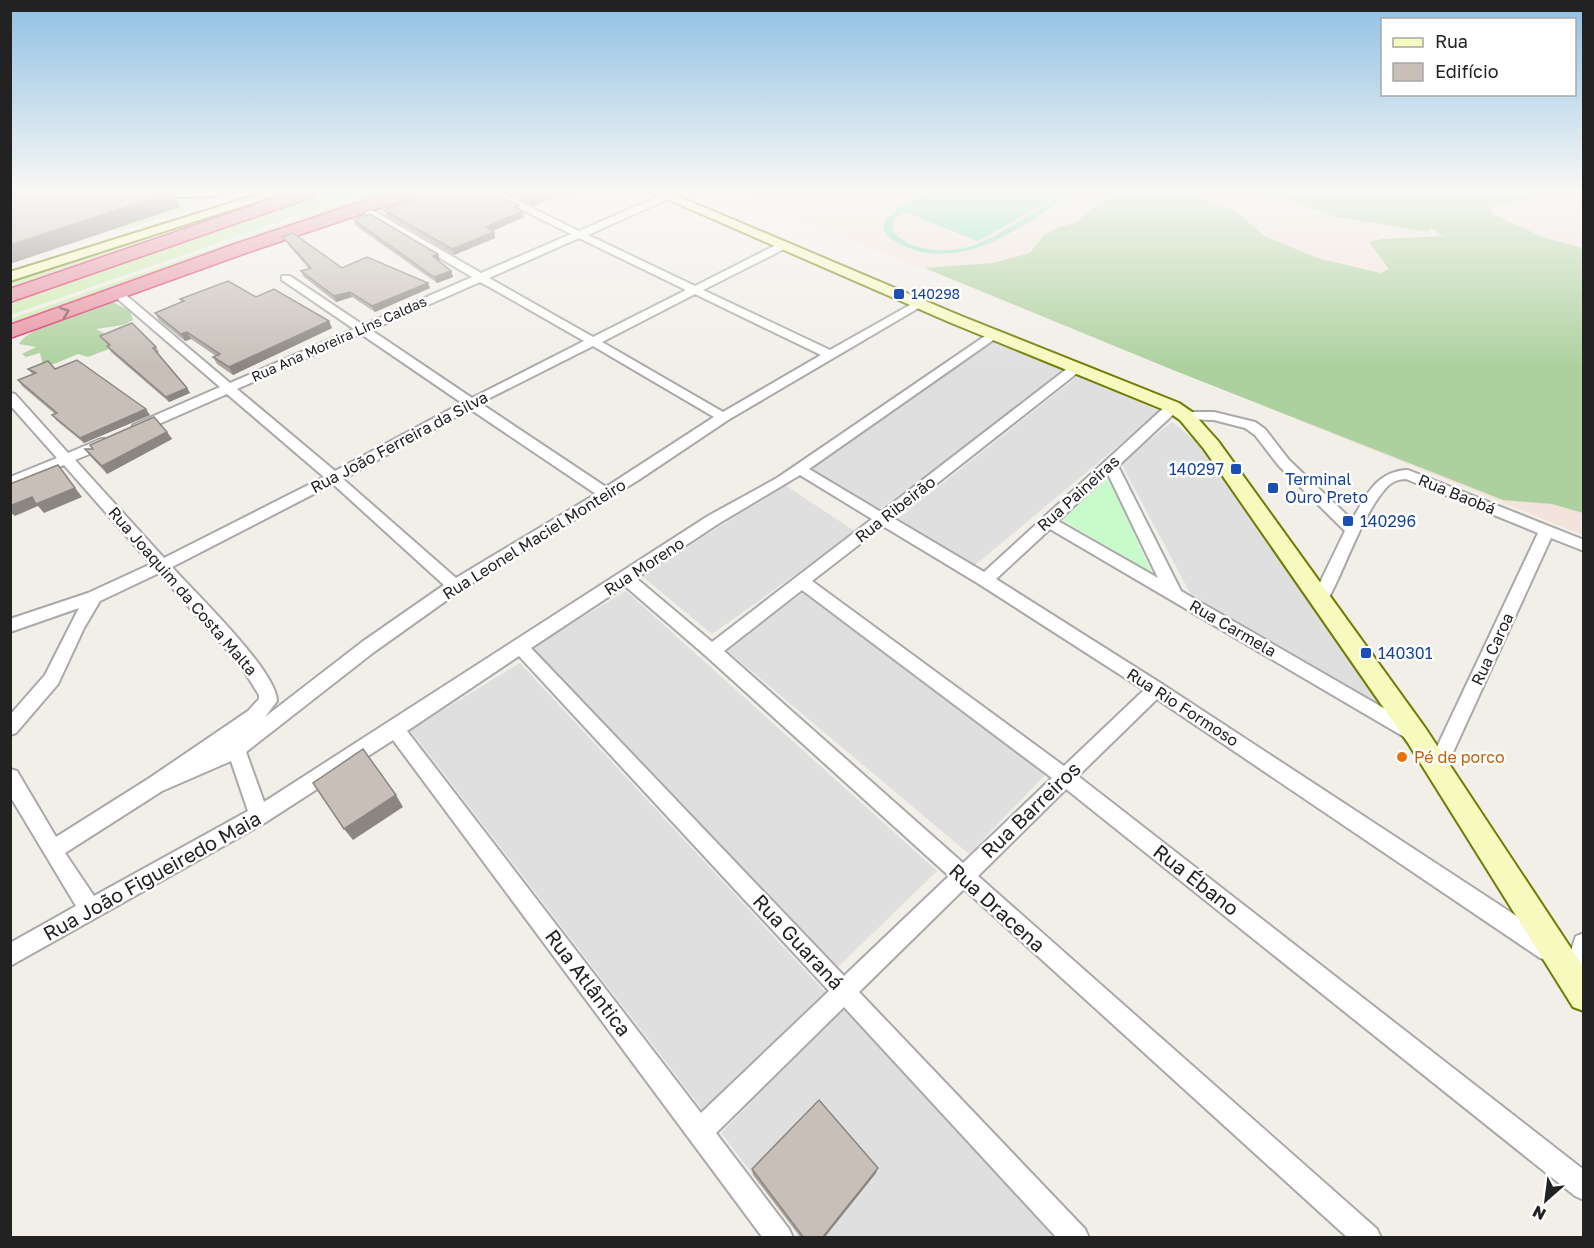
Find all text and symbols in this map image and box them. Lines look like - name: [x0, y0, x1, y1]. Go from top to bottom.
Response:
- legend: [1381, 18, 1576, 96]
- text: Rua: [1435, 30, 1468, 52]
- text: Edifício: [1435, 60, 1499, 82]
- place label: 140298: [911, 285, 960, 302]
- marker: 140298: [892, 287, 906, 301]
- street label: Rua Ana Moreira Lins Caldas: [249, 292, 429, 385]
- one-way arrow: [60, 306, 70, 319]
- street label: Rua João Ferreira da Silva: [307, 387, 491, 497]
- street label: Rua Paineiras: [1033, 451, 1123, 535]
- place label: 140297: [1169, 459, 1224, 479]
- marker: 140297: [1229, 462, 1243, 476]
- place label: Terminal Ouro Preto: [1285, 469, 1368, 507]
- street label: Rua Baobá: [1415, 469, 1499, 519]
- street label: Rua Ribeirão: [851, 471, 939, 547]
- street label: Rua Leonel Maciel Monteiro: [439, 474, 629, 604]
- marker: Terminal Ouro Preto: [1266, 481, 1280, 495]
- street label: Rua Joaquim da Costa Malta: [104, 503, 262, 679]
- place label: 140296: [1360, 511, 1416, 531]
- marker: 140296: [1341, 514, 1355, 528]
- street label: Rua Moreno: [600, 533, 688, 599]
- street label: Rua Carmela: [1186, 595, 1280, 661]
- street label: Rua Caroa: [1466, 609, 1518, 689]
- place label: 140301: [1378, 643, 1433, 663]
- marker: 140301: [1359, 646, 1373, 660]
- street label: Rua Rio Formoso: [1123, 663, 1243, 751]
- place label: Pé de porco: [1414, 747, 1505, 767]
- marker: Pé de porco: [1395, 750, 1409, 764]
- street label: Rua Barreiros: [976, 756, 1085, 863]
- street label: Rua João Figueiredo Maia: [38, 805, 265, 945]
- street label: Rua Ébano: [1149, 838, 1244, 920]
- street label: Rua Dracena: [945, 858, 1051, 957]
- street label: Rua Guaraná: [748, 889, 849, 994]
- street label: Rua Atlântica: [541, 924, 637, 1041]
- north arrow: [1516, 1170, 1576, 1230]
- text: N: [1529, 1202, 1549, 1225]

